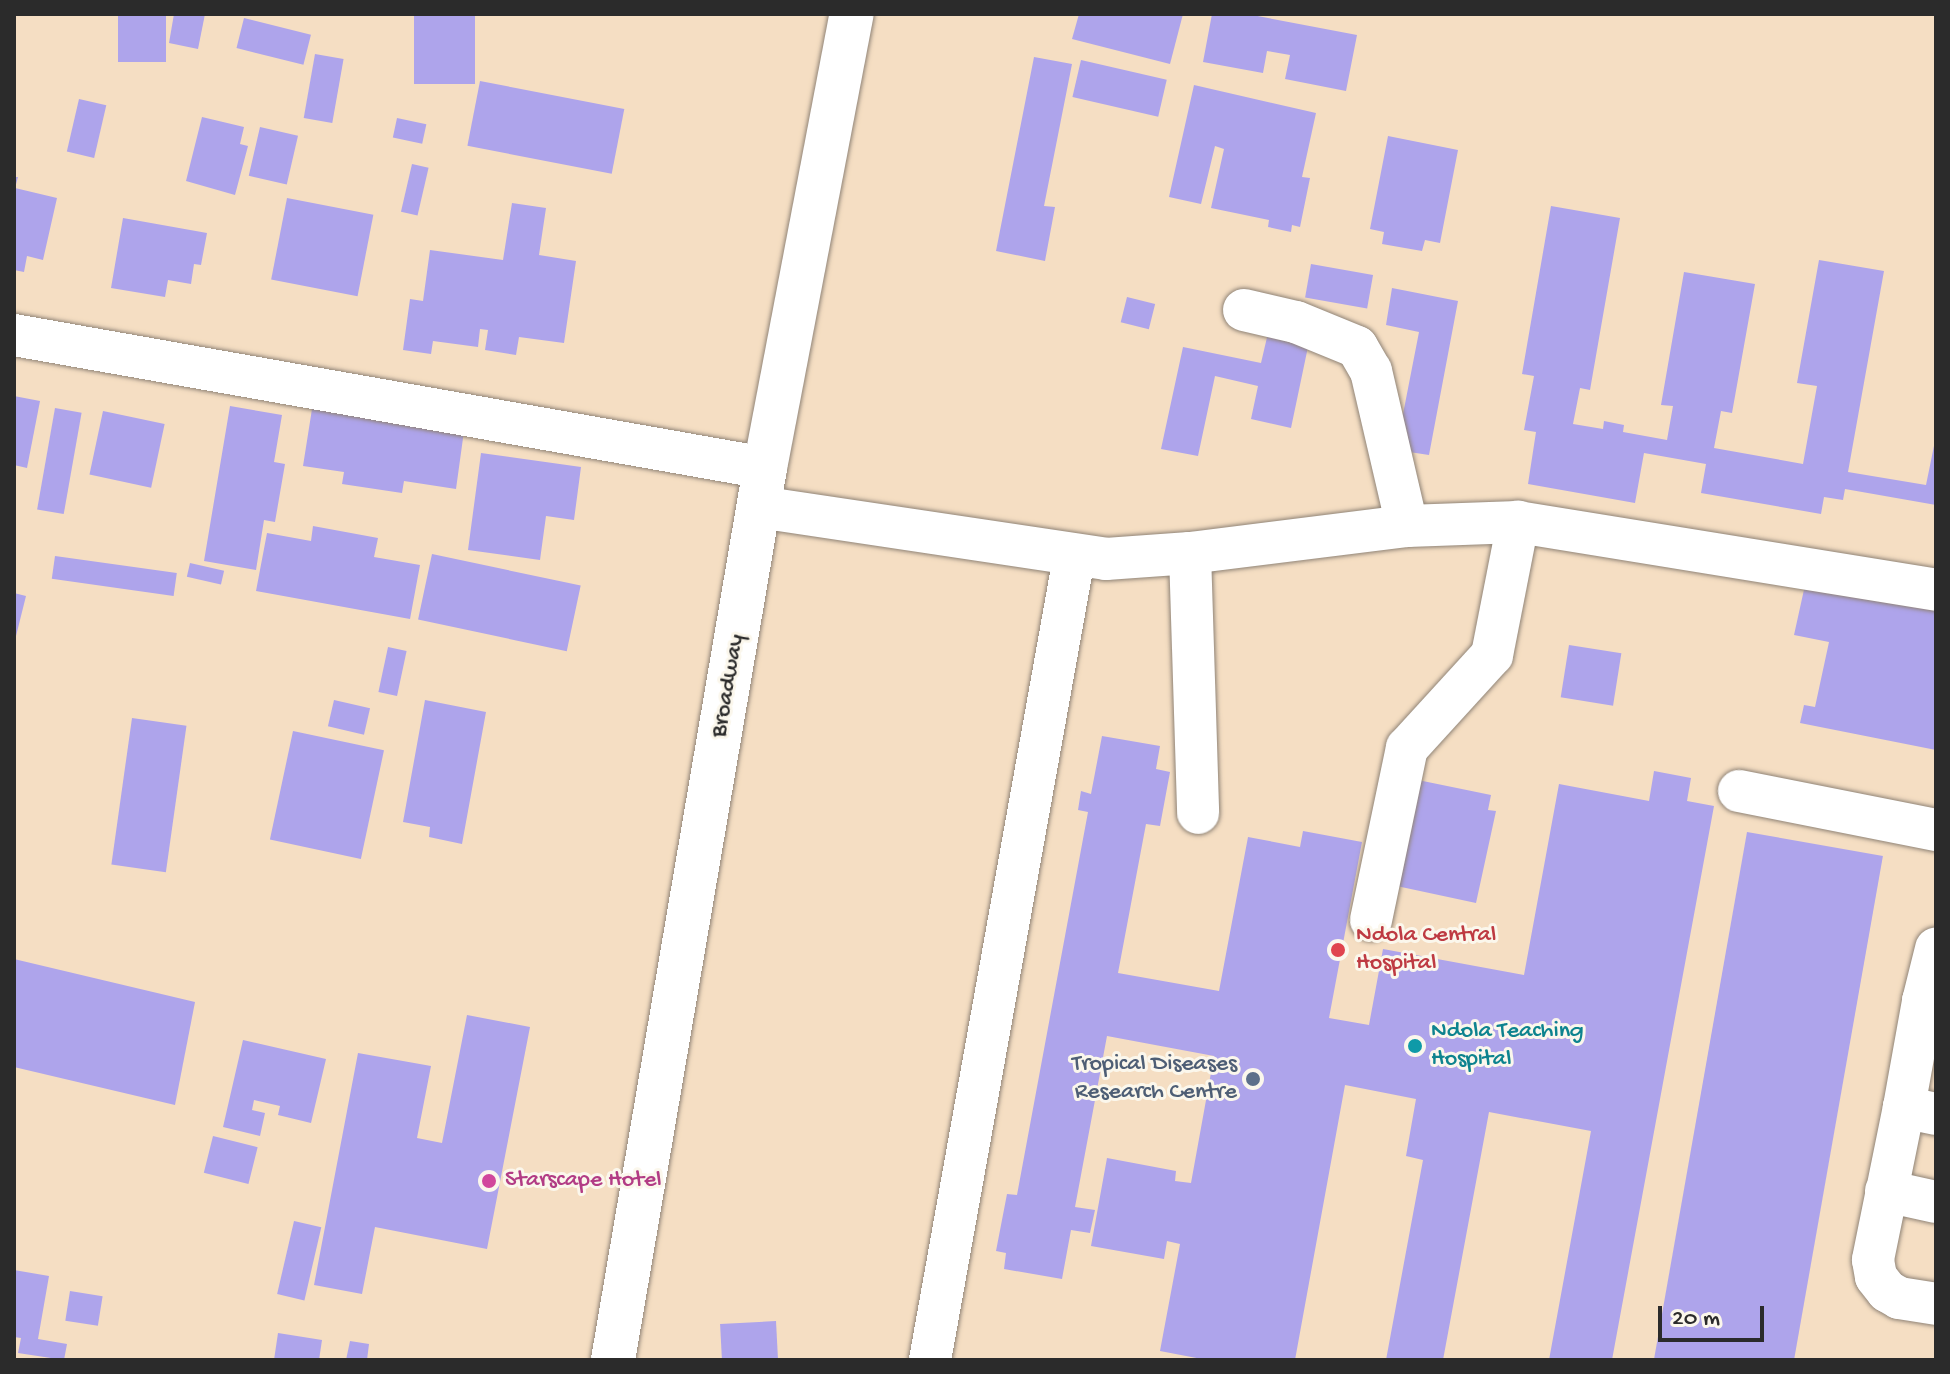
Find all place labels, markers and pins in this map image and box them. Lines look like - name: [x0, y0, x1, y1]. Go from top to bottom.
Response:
- place label: Ndola Central Hospital: [1356, 922, 1496, 978]
- marker: Ndola Central Hospital: [1327, 939, 1349, 961]
- place label: Ndola Teaching Hospital: [1431, 1018, 1584, 1074]
- marker: Ndola Teaching Hospital: [1406, 1037, 1424, 1055]
- place label: Tropical Diseases Research Centre: [1072, 1051, 1237, 1107]
- marker: Tropical Diseases Research Centre: [1244, 1070, 1262, 1088]
- place label: Starscape Hotel: [505, 1167, 662, 1195]
- marker: Starscape Hotel: [480, 1172, 498, 1190]

